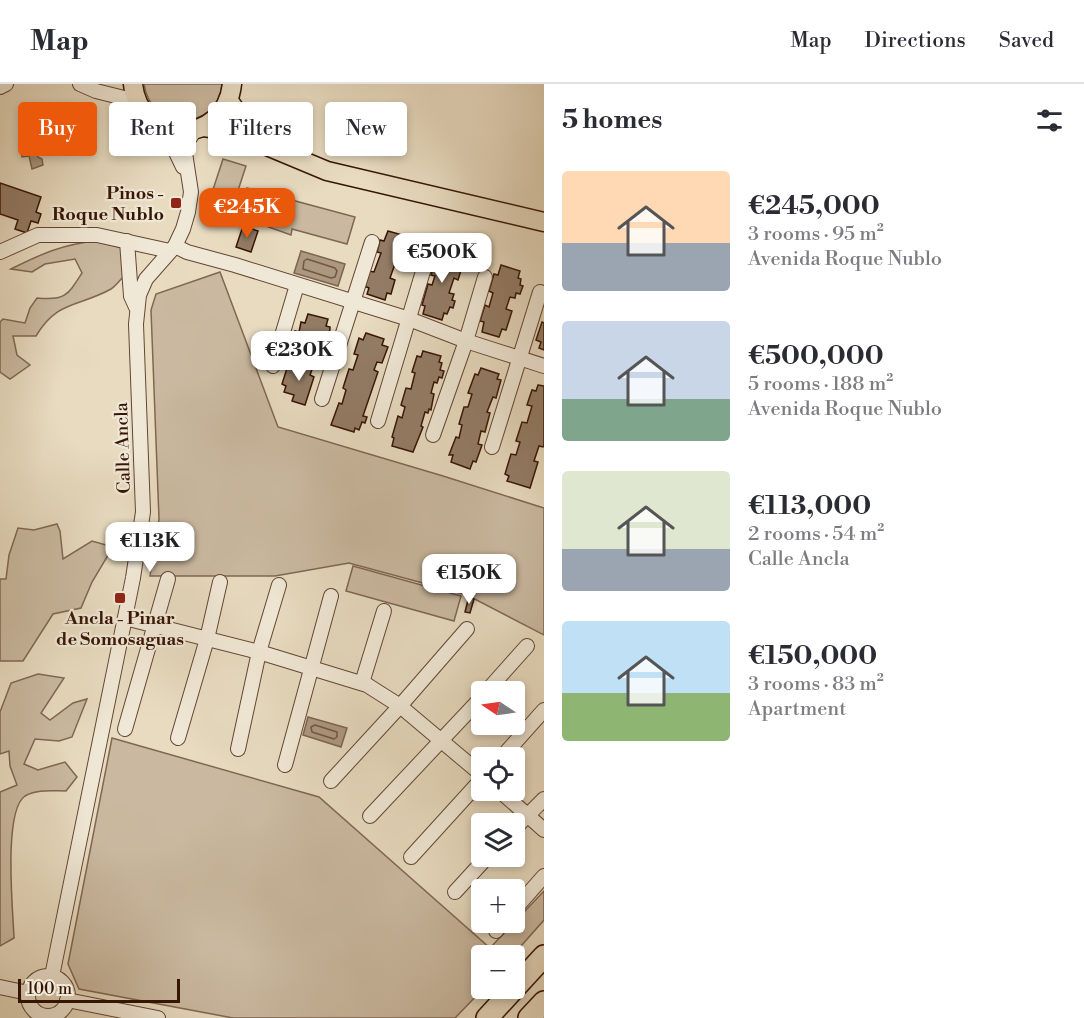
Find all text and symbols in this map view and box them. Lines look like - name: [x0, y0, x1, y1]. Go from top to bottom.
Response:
- text: Map: [30, 24, 89, 59]
- text: Map: [790, 28, 832, 54]
- text: Directions: [865, 28, 966, 54]
- text: Saved: [999, 28, 1054, 54]
- chip: Buy: [18, 102, 97, 156]
- chip: Rent: [109, 102, 196, 156]
- chip: Filters: [208, 102, 313, 156]
- chip: New: [325, 102, 407, 156]
- text: 5 homes: [562, 104, 662, 136]
- icon: filters: [1033, 104, 1066, 137]
- place label: Pinos - Roque Nublo: [52, 182, 164, 226]
- pin: €245K: [205, 188, 289, 239]
- text: €245,000: [748, 190, 880, 222]
- text: €245K: [213, 195, 281, 220]
- icon: home: [610, 195, 682, 267]
- marker: Pinos - Roque Nublo: [169, 196, 183, 210]
- text: 3 rooms · 95 m²: [748, 222, 884, 247]
- pin: €500K: [400, 233, 484, 284]
- text: €500K: [407, 240, 477, 265]
- text: Avenida Roque Nublo: [748, 247, 942, 272]
- pin: €230K: [257, 331, 341, 382]
- text: €230K: [265, 338, 333, 363]
- text: €500,000: [748, 340, 884, 372]
- icon: home: [610, 345, 682, 417]
- text: 5 rooms · 188 m²: [748, 372, 893, 397]
- text: Avenida Roque Nublo: [748, 397, 942, 422]
- street label: Calle Ancla: [110, 401, 136, 494]
- text: €113,000: [748, 490, 871, 522]
- icon: home: [610, 495, 682, 567]
- pin: €113K: [108, 522, 192, 573]
- text: 2 rooms · 54 m²: [748, 522, 884, 547]
- text: €113K: [119, 529, 181, 554]
- text: Calle Ancla: [748, 547, 850, 572]
- pin: €150K: [427, 554, 511, 605]
- text: €150K: [436, 561, 502, 586]
- marker: Ancla - Pinar de Somosaguas: [113, 591, 127, 605]
- place label: Ancla - Pinar de Somosaguas: [56, 607, 184, 651]
- text: €150,000: [748, 640, 877, 672]
- icon: home: [610, 645, 682, 717]
- text: 3 rooms · 83 m²: [748, 672, 884, 697]
- north arrow: [471, 681, 525, 735]
- map controls: [471, 681, 525, 999]
- text: Apartment: [748, 697, 846, 722]
- button: locate: [471, 747, 525, 801]
- button: layers: [471, 813, 525, 867]
- button: +: [471, 879, 525, 933]
- button: −: [471, 945, 525, 999]
- scale bar: [18, 976, 180, 1004]
- text: 100 m: [27, 979, 72, 999]

